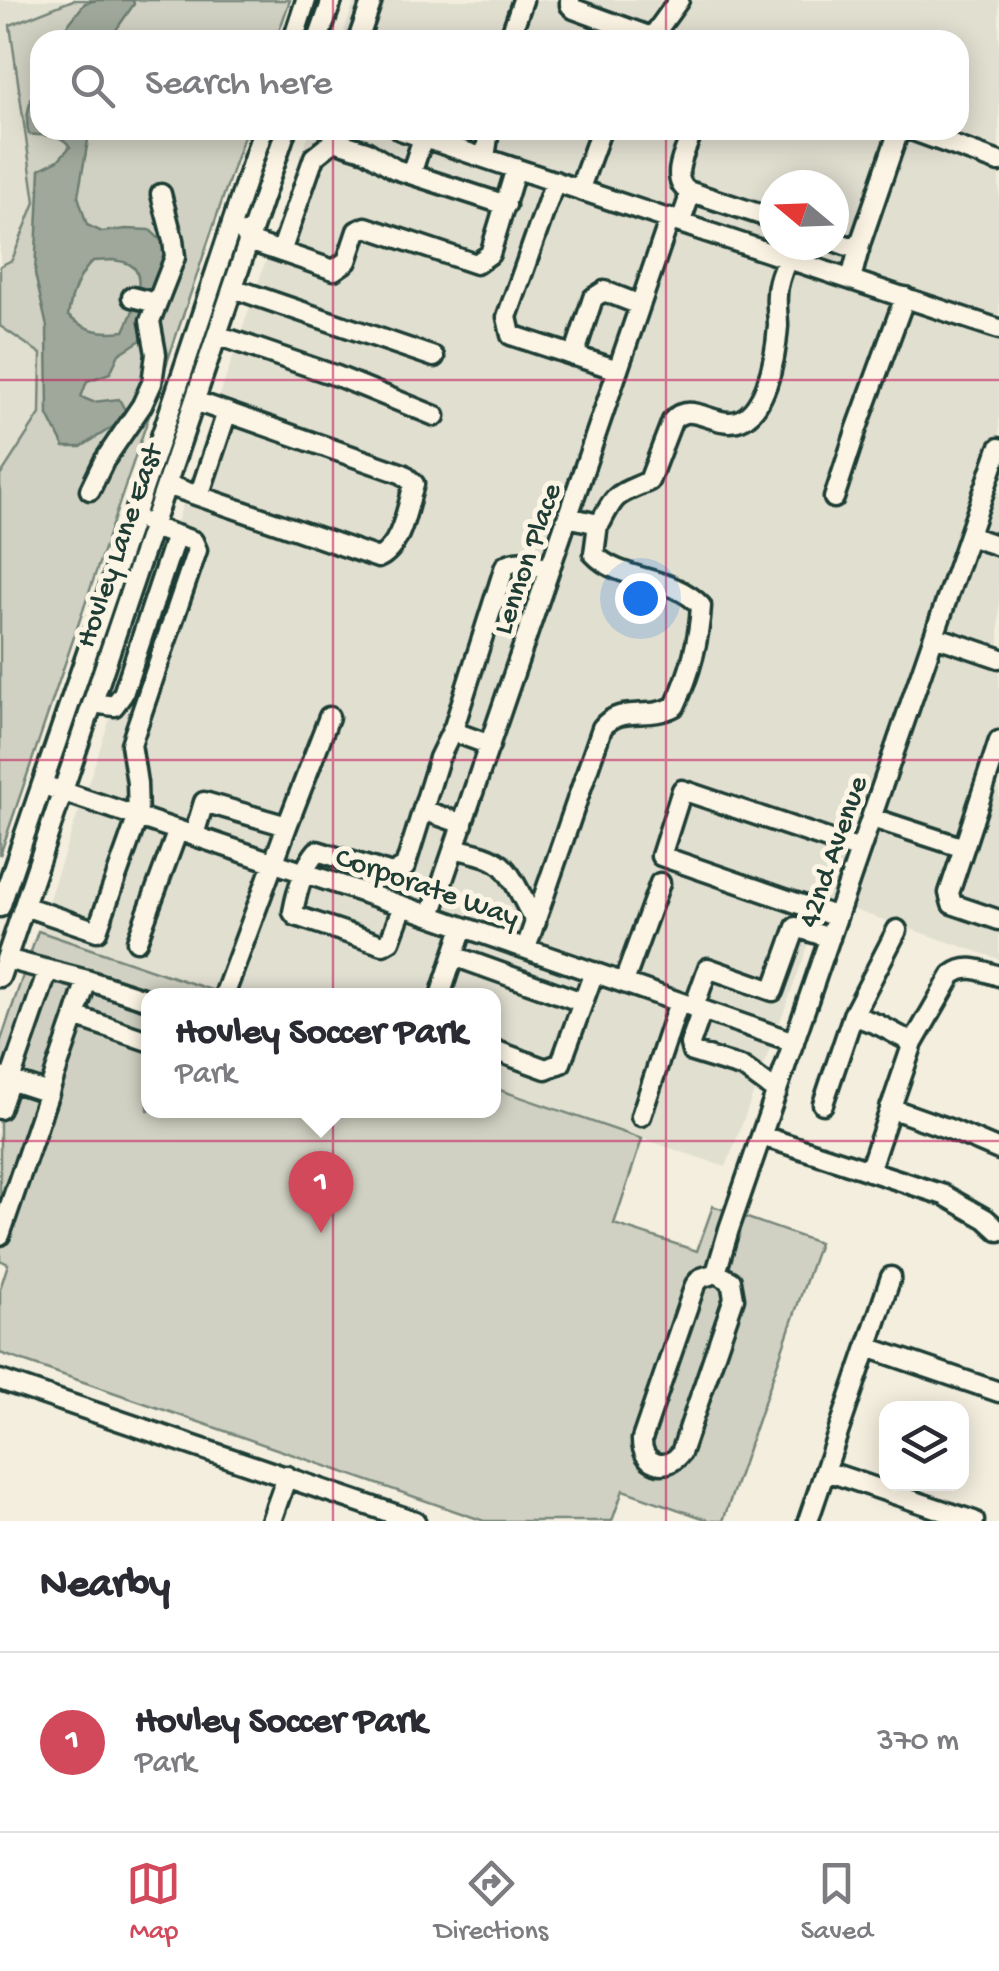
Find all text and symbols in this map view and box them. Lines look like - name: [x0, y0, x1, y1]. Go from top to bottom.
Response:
- search box: [30, 30, 969, 140]
- icon: search: [65, 58, 120, 113]
- text: Search here: [145, 63, 332, 107]
- north arrow: [759, 170, 849, 260]
- street label: Hovley Lane East: [70, 437, 173, 653]
- street label: Lennon Place: [487, 479, 572, 640]
- your location: [615, 573, 666, 624]
- street label: 42nd Avenue: [793, 772, 878, 933]
- street label: Corporate Way: [330, 841, 523, 937]
- popup: [141, 988, 501, 1118]
- text: Hovley Soccer Park: [175, 1012, 467, 1056]
- text: Park: [175, 1056, 236, 1094]
- pin: 1: [288, 1150, 354, 1233]
- map controls: [879, 1401, 969, 1491]
- button: layers: [879, 1401, 969, 1491]
- text: Nearby: [40, 1562, 170, 1611]
- text: Hovley Soccer Park: [135, 1701, 427, 1745]
- text: 1: [66, 1723, 79, 1761]
- text: 370 m: [877, 1723, 959, 1761]
- text: Park: [135, 1745, 196, 1783]
- tab: Map: [126, 1856, 181, 1949]
- tab: Directions: [434, 1856, 548, 1949]
- tab: Saved: [801, 1856, 873, 1949]

